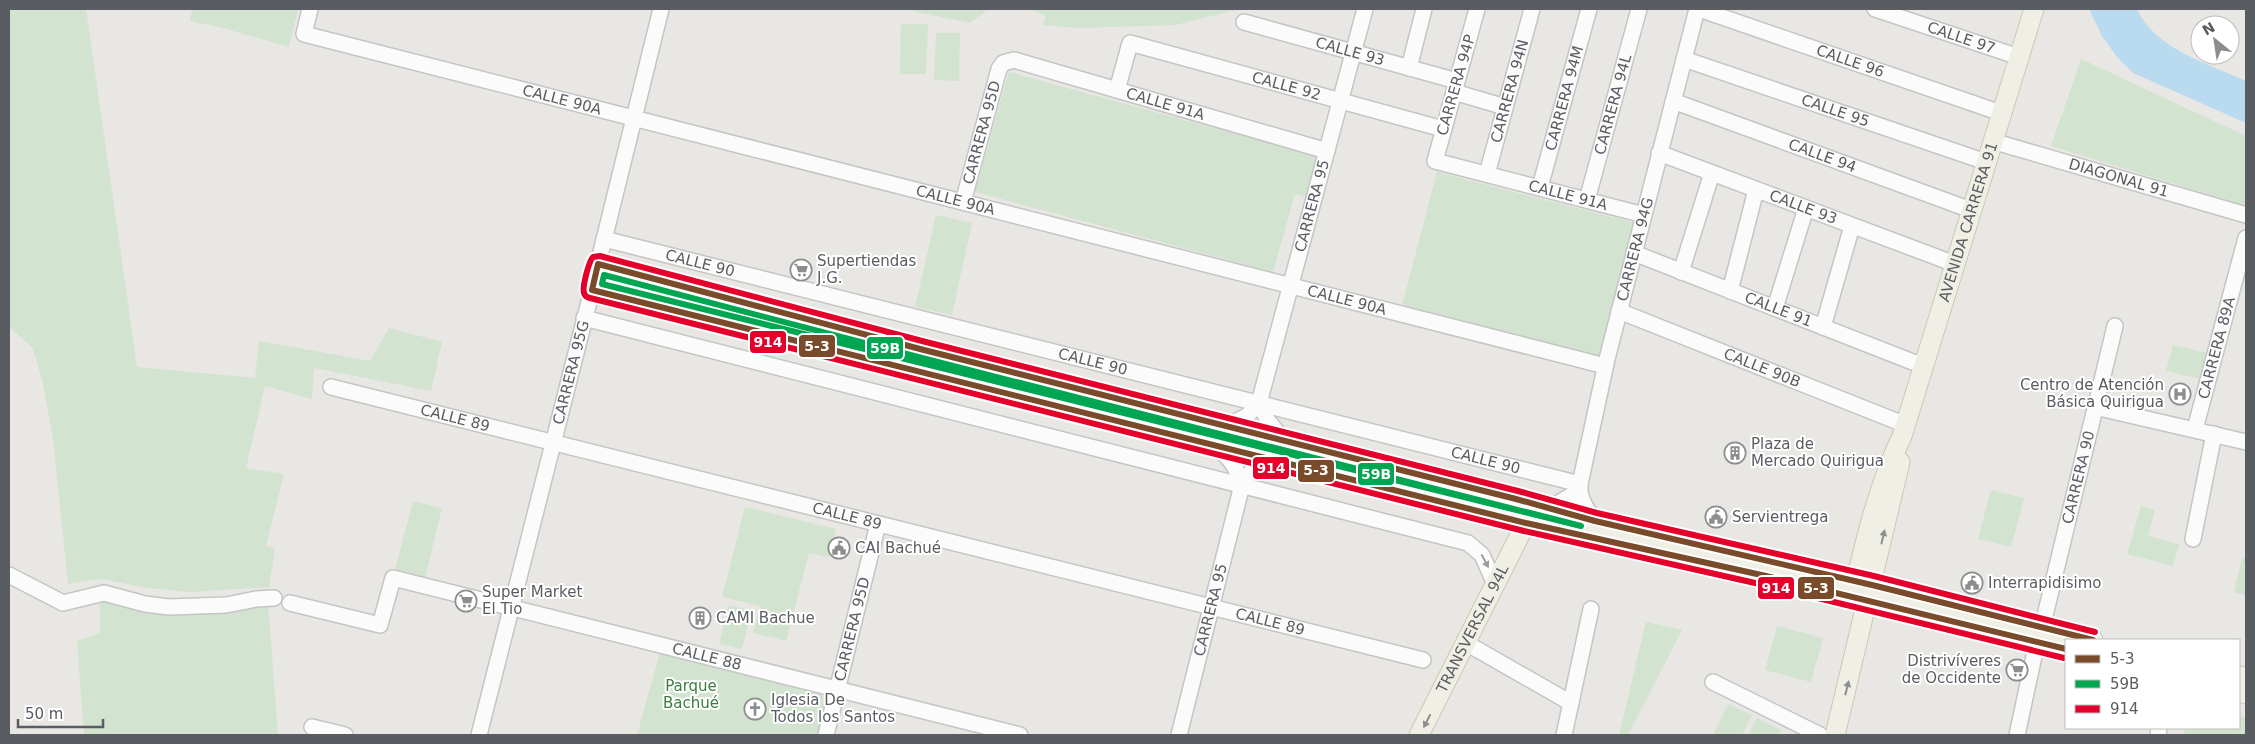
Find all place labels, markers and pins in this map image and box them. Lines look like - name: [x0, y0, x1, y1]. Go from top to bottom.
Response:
- place label: Supertiendas J.G.: [816, 252, 916, 287]
- supermarket icon: Supertiendas J.G.: [789, 258, 813, 282]
- place label: Centro de Atención Básica Quirigua: [2020, 376, 2164, 411]
- hospital icon: Centro de Atención Básica Quirigua: [2168, 382, 2192, 406]
- place label: Plaza de Mercado Quirigua: [1751, 435, 1884, 470]
- building icon: Plaza de Mercado Quirigua: [1723, 441, 1747, 465]
- public building icon: Servientrega: [1704, 505, 1728, 529]
- place label: Servientrega: [1732, 508, 1828, 526]
- public building icon: CAI Bachué: [827, 536, 851, 560]
- place label: CAI Bachué: [855, 539, 941, 557]
- public building icon: Interrapidisimo: [1960, 571, 1984, 595]
- place label: Interrapidisimo: [1988, 574, 2101, 592]
- place label: Super Market El Tio: [482, 583, 582, 618]
- supermarket icon: Super Market El Tio: [454, 589, 478, 613]
- building icon: CAMI Bachue: [688, 606, 712, 630]
- place label: CAMI Bachue: [716, 609, 815, 627]
- place label: Distrivíveres de Occidente: [1902, 652, 2001, 687]
- supermarket icon: Distrivíveres de Occidente: [2005, 658, 2029, 682]
- place label: Iglesia De Todos los Santos: [770, 691, 895, 726]
- church icon: Iglesia De Todos los Santos: [743, 697, 767, 721]

